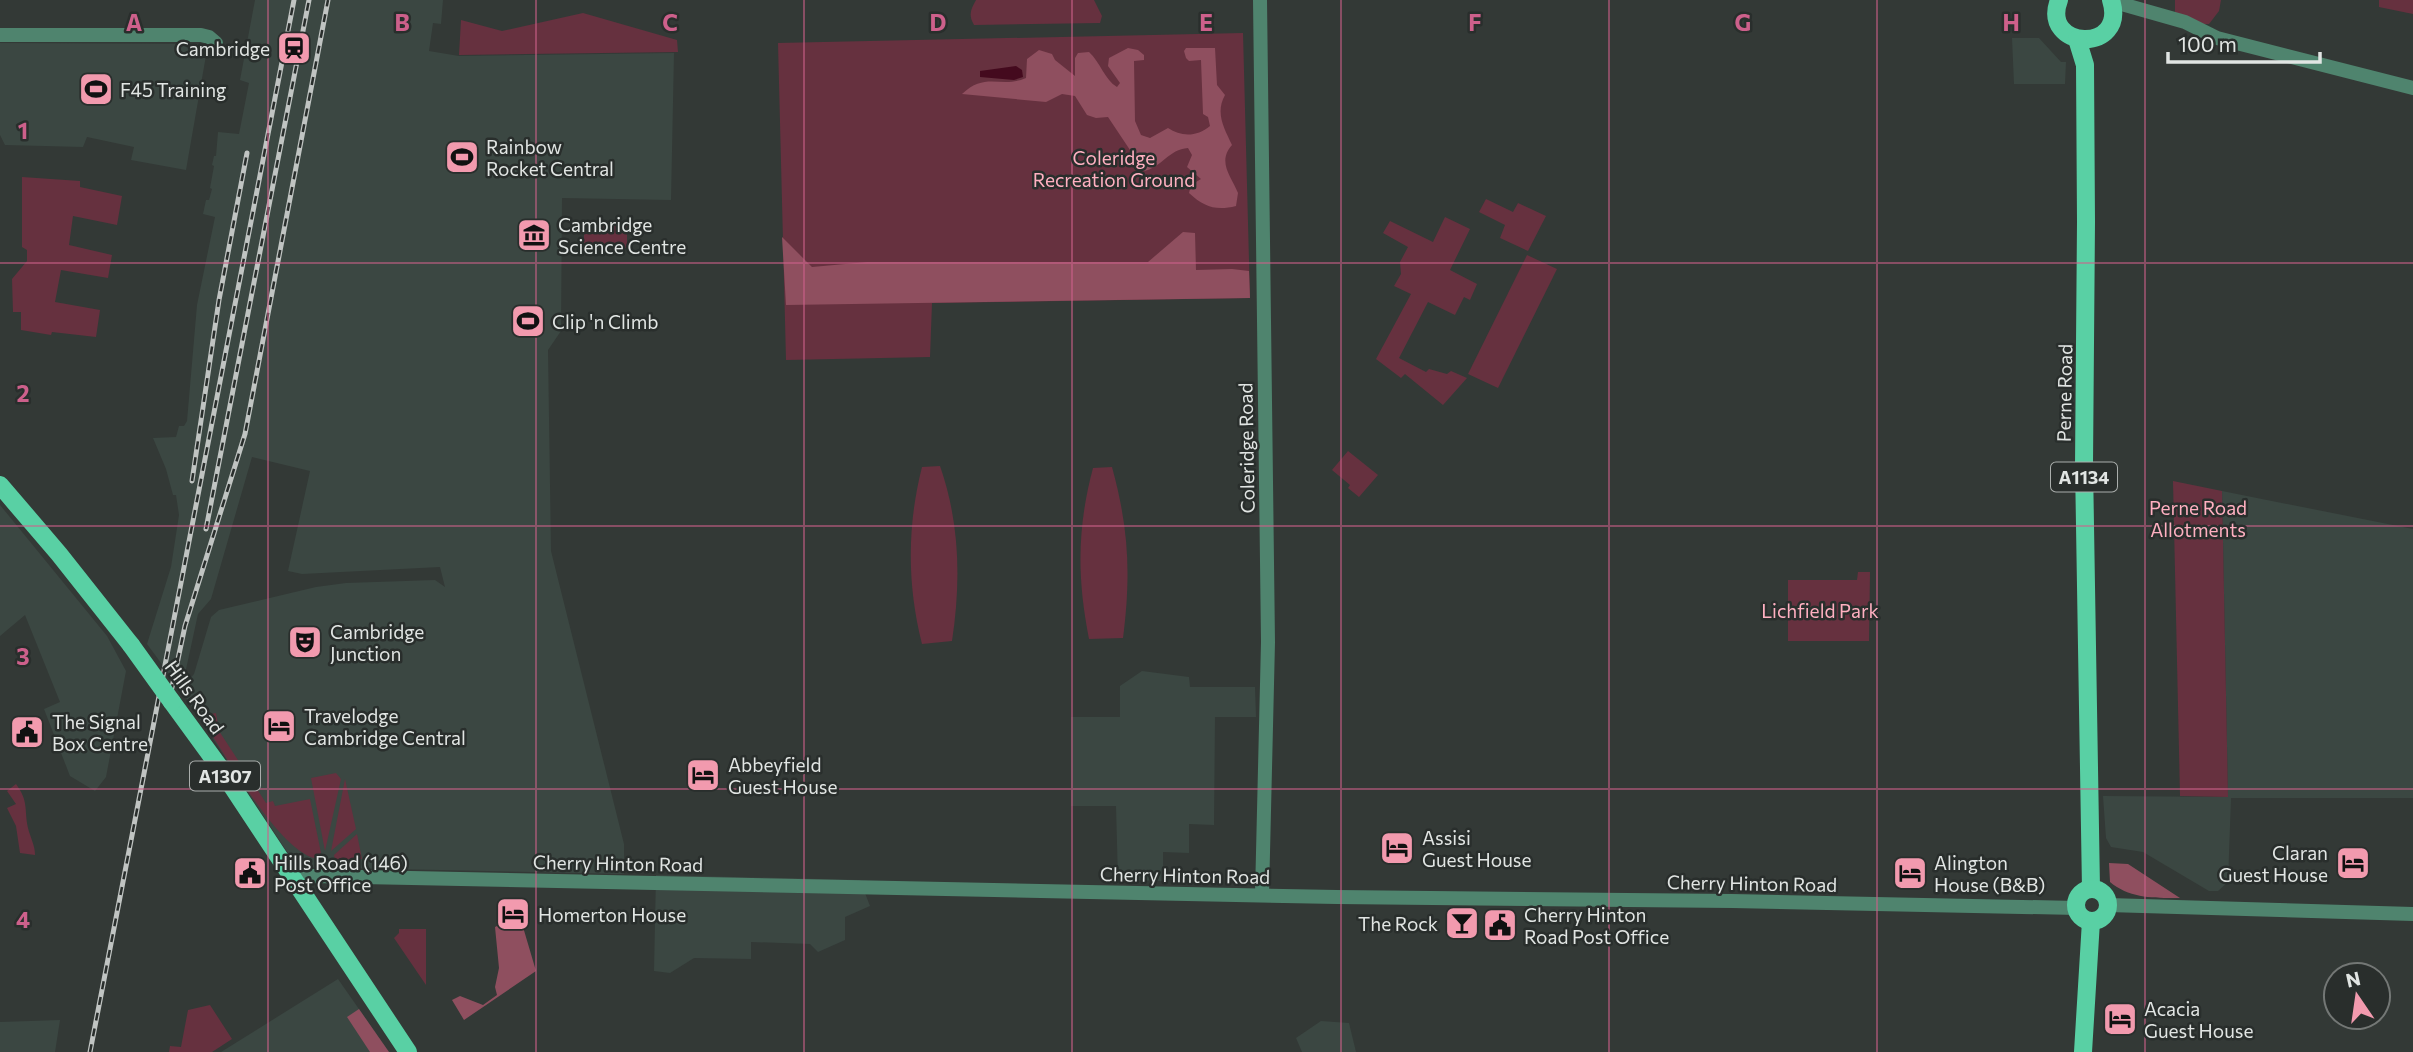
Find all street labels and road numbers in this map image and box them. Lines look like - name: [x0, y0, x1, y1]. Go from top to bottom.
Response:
- street label: Perne Road: [2052, 344, 2076, 442]
- street label: Coleridge Road: [1233, 382, 1259, 514]
- road number: A1134: [2051, 462, 2117, 491]
- street label: Hills Road: [161, 656, 229, 738]
- road number: A1307: [190, 762, 260, 790]
- street label: Cherry Hinton Road: [533, 850, 703, 876]
- street label: Cherry Hinton Road: [1100, 862, 1270, 888]
- street label: Cherry Hinton Road: [1667, 870, 1837, 896]

